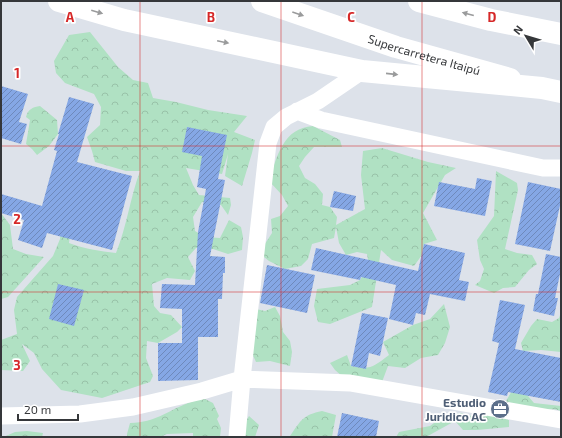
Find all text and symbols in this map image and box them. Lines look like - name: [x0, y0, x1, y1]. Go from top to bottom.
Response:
- text: A: [66, 9, 75, 25]
- one-way arrow: [91, 9, 103, 15]
- text: B: [207, 9, 215, 25]
- text: C: [347, 9, 355, 25]
- text: D: [488, 9, 497, 25]
- one-way arrow: [293, 11, 305, 17]
- one-way arrow: [462, 11, 474, 17]
- north arrow: [506, 16, 546, 56]
- text: N: [510, 22, 525, 37]
- street label: Supercarretera Itaipú: [366, 31, 482, 77]
- one-way arrow: [217, 39, 229, 45]
- text: 1: [14, 65, 20, 81]
- one-way arrow: [386, 70, 398, 77]
- text: 2: [13, 211, 21, 227]
- text: 3: [13, 357, 21, 373]
- place label: Estudio Juridico AC: [425, 395, 486, 423]
- scale bar: [18, 396, 78, 422]
- office icon: Estudio Juridico AC: [489, 398, 511, 420]
- text: 20 m: [24, 402, 51, 416]

